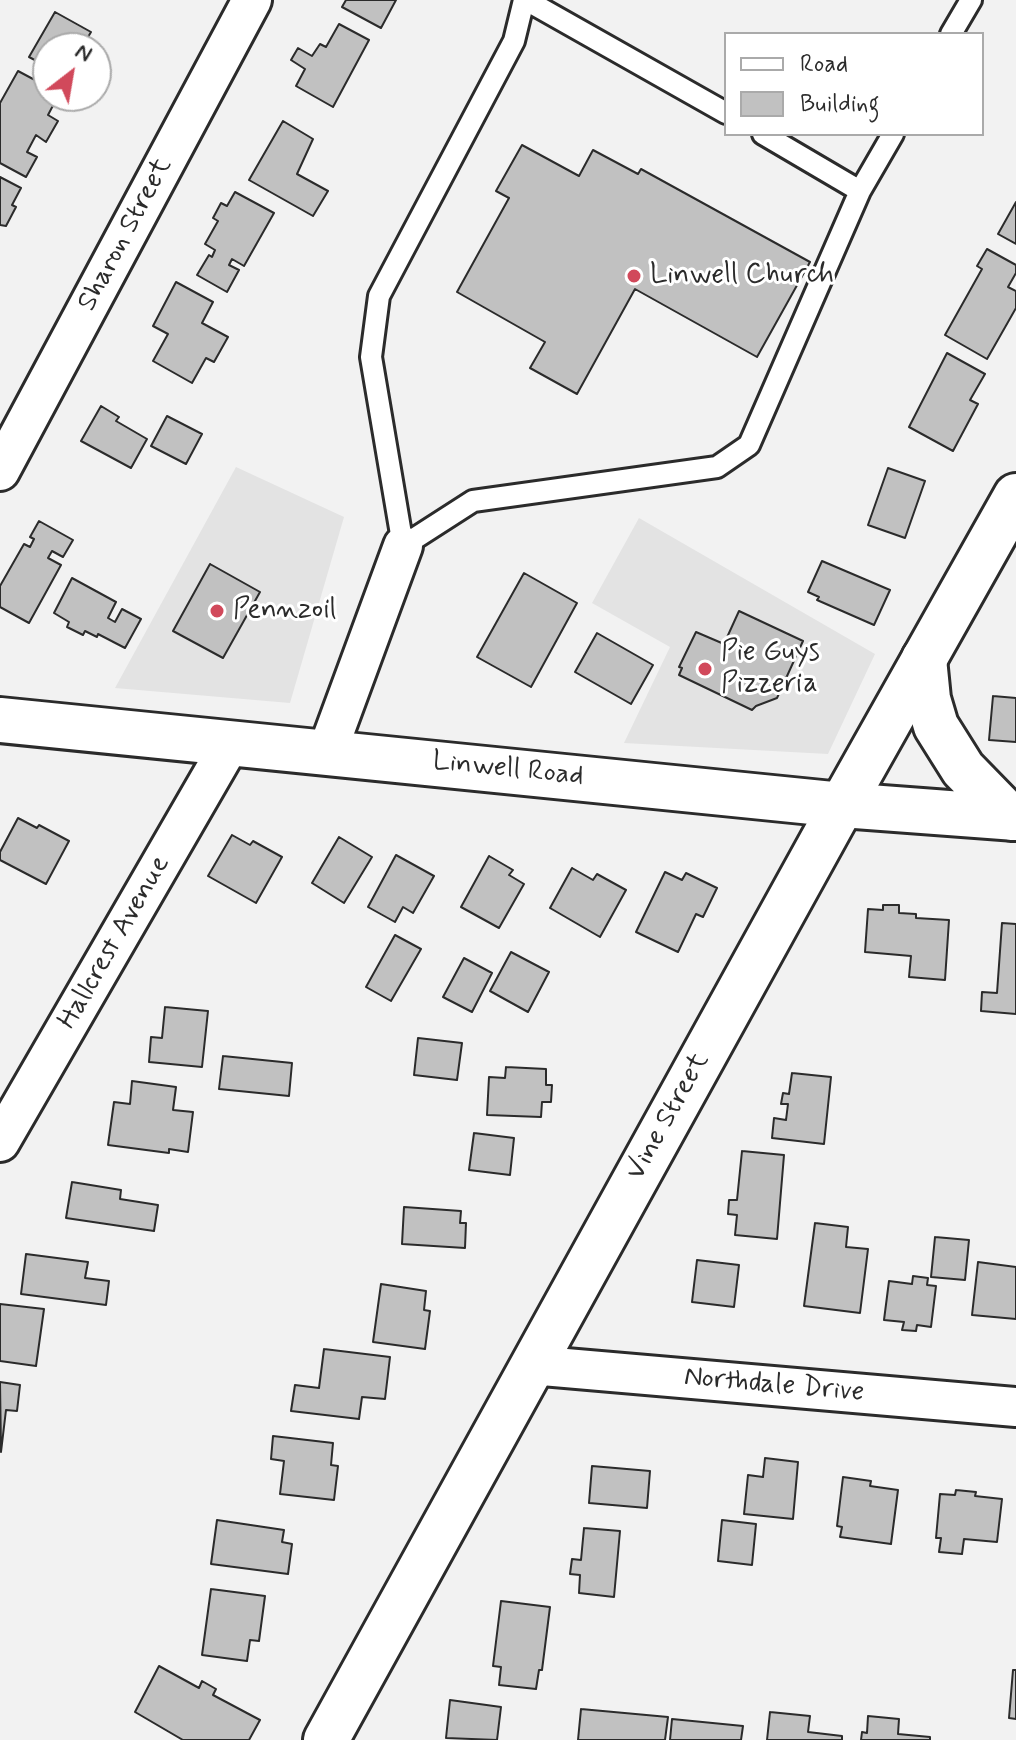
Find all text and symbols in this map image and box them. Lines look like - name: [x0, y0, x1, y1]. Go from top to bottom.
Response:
- north arrow: [32, 32, 112, 112]
- legend: [724, 32, 984, 136]
- text: N: [70, 37, 97, 69]
- text: Road: [800, 49, 848, 80]
- text: Building: [800, 89, 880, 120]
- street label: Sharon Street: [72, 153, 180, 317]
- place label: Linwell Church: [650, 259, 834, 293]
- marker: Linwell Church: [625, 267, 643, 285]
- place label: Pennzoil: [233, 594, 336, 628]
- marker: Pennzoil: [208, 602, 226, 620]
- place label: Pie Guys Pizzeria: [721, 636, 820, 702]
- marker: Pie Guys Pizzeria: [696, 660, 714, 678]
- street label: Linwell Road: [431, 745, 585, 795]
- street label: Hallcrest Avenue: [52, 850, 178, 1036]
- street label: Vine Street: [620, 1047, 718, 1187]
- street label: Northdale Drive: [683, 1361, 865, 1411]

